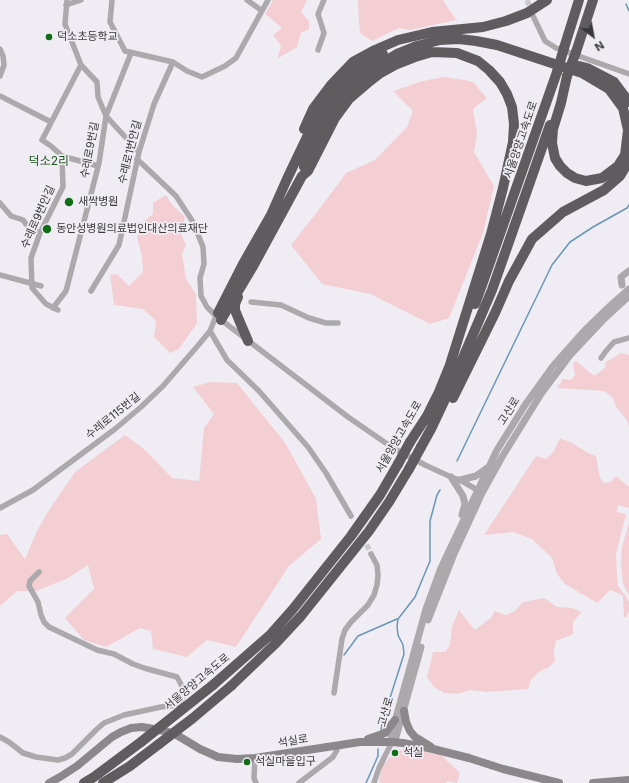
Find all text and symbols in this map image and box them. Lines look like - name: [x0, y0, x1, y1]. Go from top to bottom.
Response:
- north arrow: [573, 16, 613, 56]
- place label: 덕소초등학교: [57, 30, 118, 44]
- marker: 덕소초등학교: [44, 32, 54, 42]
- text: N: [592, 38, 607, 54]
- street label: 서울양양고속도로: [502, 100, 540, 180]
- street label: 수레로1번안길: [116, 119, 144, 185]
- street label: 수레로9번길: [78, 121, 102, 179]
- district label: 덕소2리: [29, 154, 69, 168]
- street label: 수레로9번안길: [18, 183, 58, 251]
- place label: 새싹병원: [78, 195, 118, 209]
- marker: 새싹병원: [63, 196, 75, 208]
- place label: 동안성병원의료법인대산의료재단: [56, 222, 208, 236]
- marker: 동안성병원의료법인대산의료재단: [41, 223, 53, 235]
- street label: 수레로115번길: [83, 390, 143, 442]
- street label: 고산로: [495, 395, 523, 427]
- street label: 서울양양고속도로: [373, 399, 425, 475]
- street label: 서울양양고속도로: [162, 651, 232, 713]
- street label: 고산로: [375, 696, 397, 728]
- street label: 석실로: [277, 732, 309, 750]
- place label: 석실: [403, 746, 423, 760]
- marker: 석실: [390, 748, 400, 758]
- place label: 석실마을입구: [255, 755, 316, 769]
- marker: 석실마을입구: [242, 757, 252, 767]

